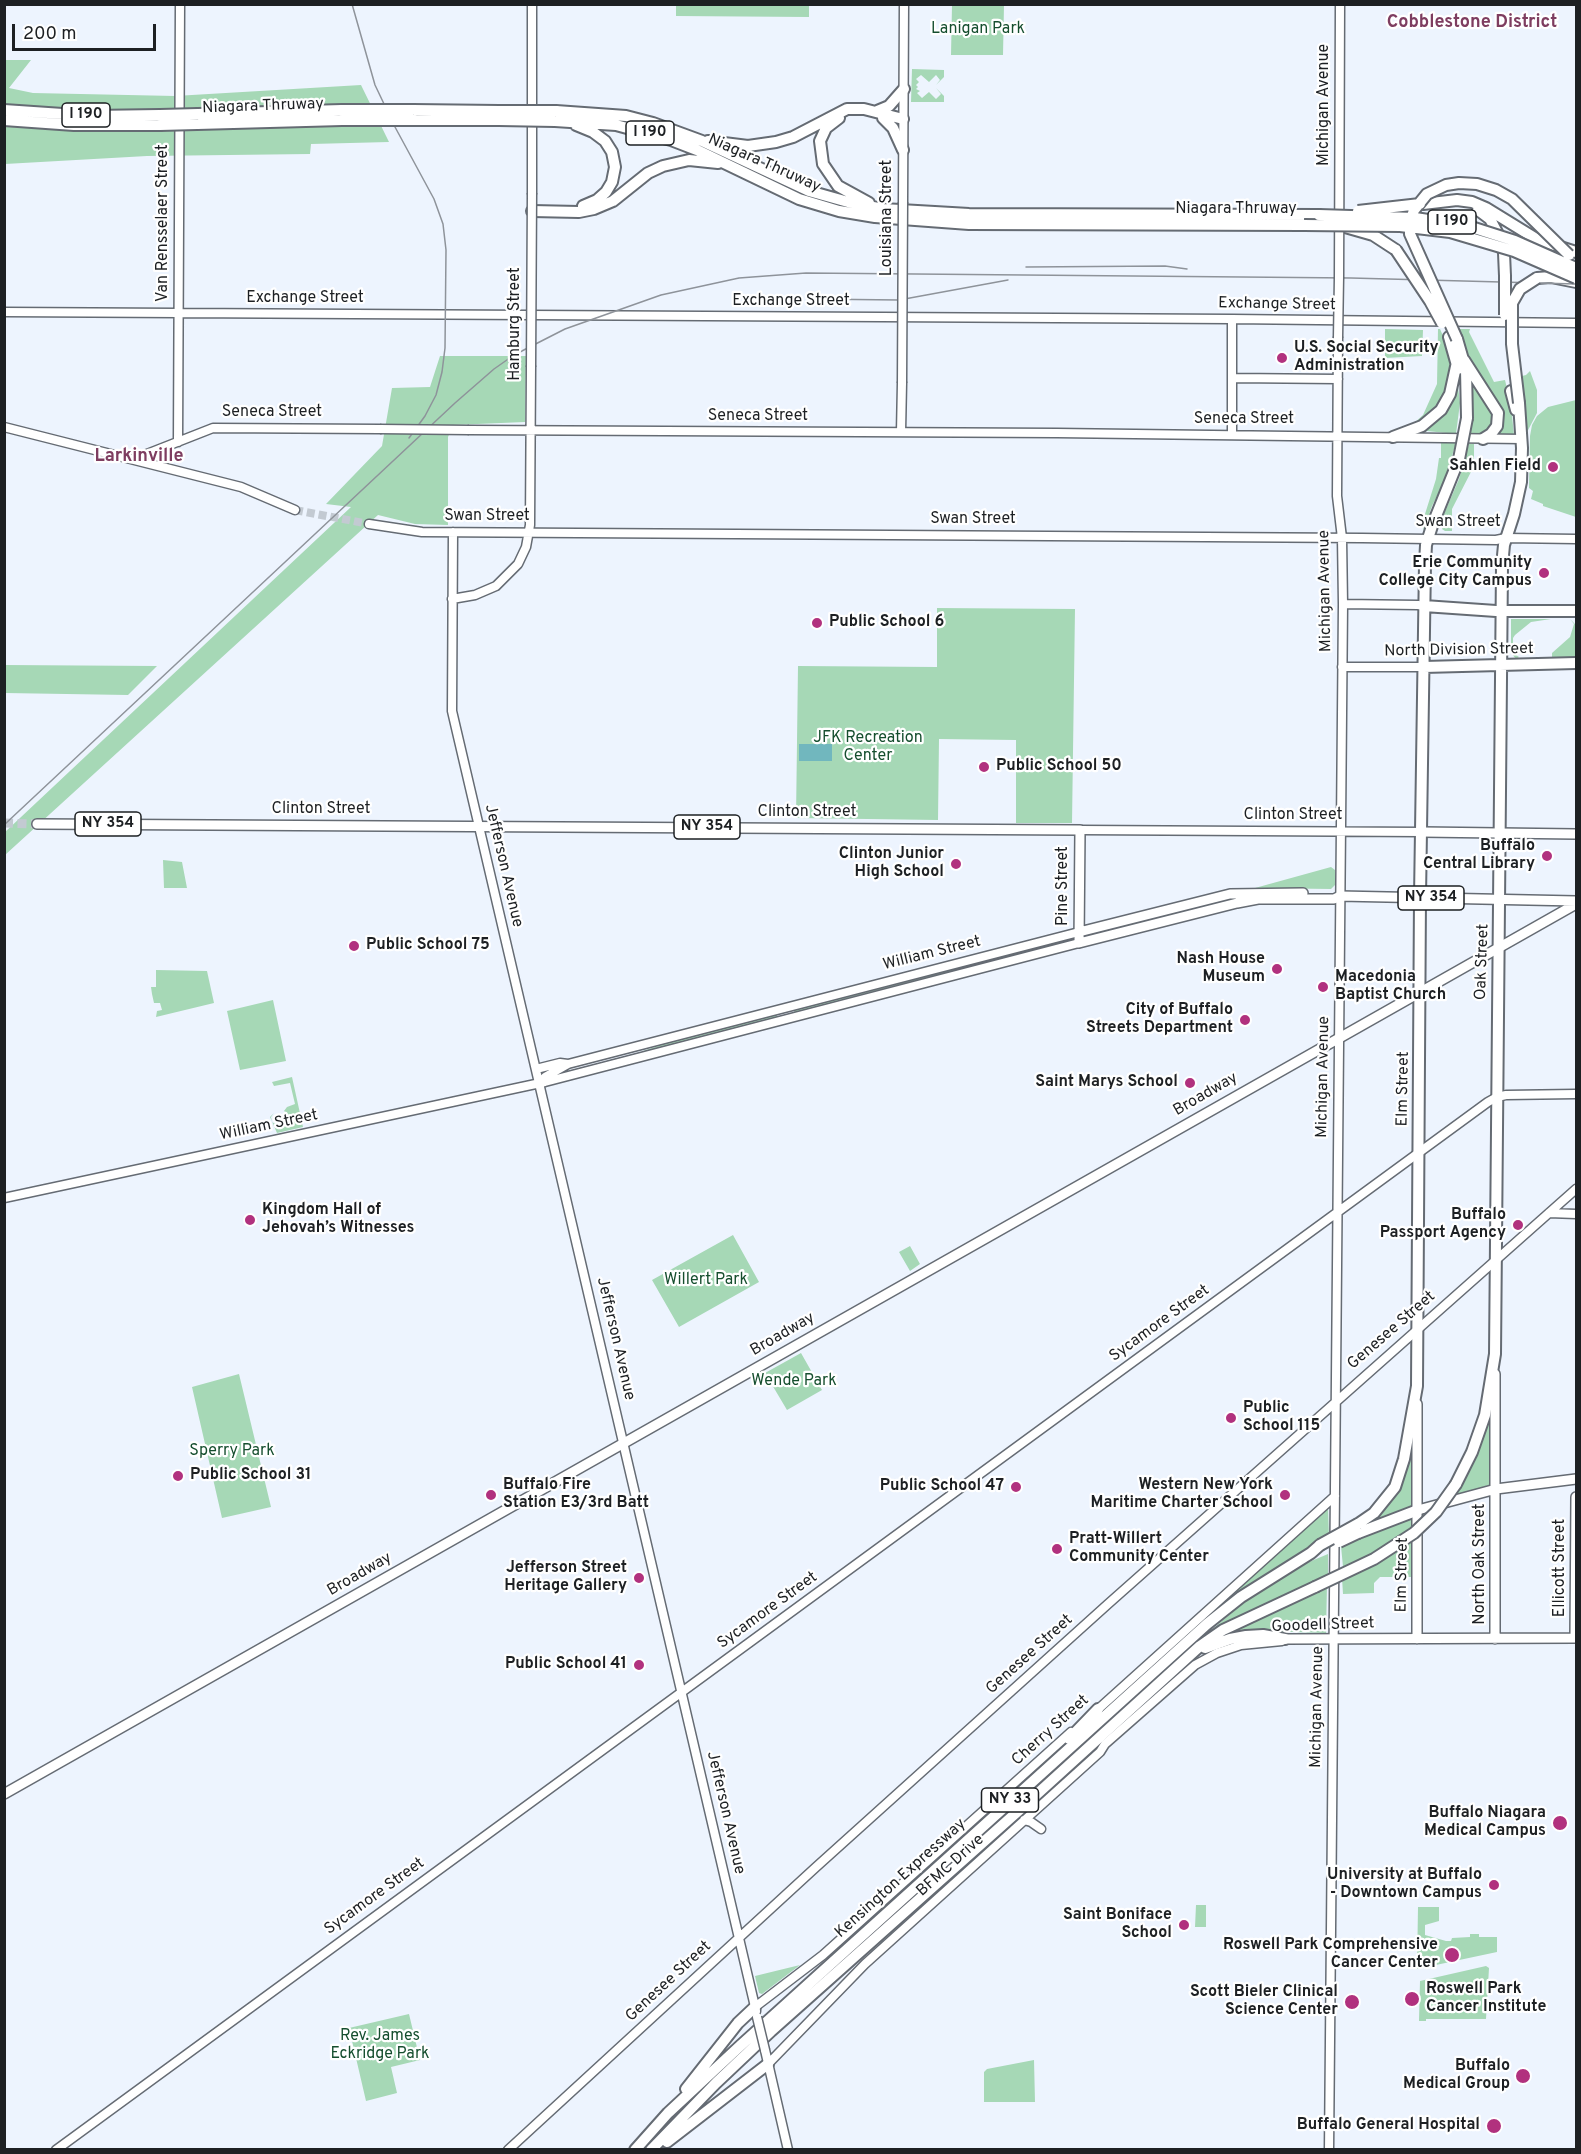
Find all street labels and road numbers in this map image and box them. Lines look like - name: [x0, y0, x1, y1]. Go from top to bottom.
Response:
- street label: Michigan Avenue: [1315, 44, 1335, 166]
- street label: Niagara Thruway: [202, 95, 324, 119]
- road number: I 190: [62, 103, 110, 127]
- road number: I 190: [626, 121, 674, 145]
- street label: Niagara Thruway: [705, 130, 823, 198]
- street label: Van Rensselaer Street: [154, 144, 174, 302]
- street label: Louisiana Street: [878, 160, 898, 276]
- street label: Niagara Thruway: [1175, 200, 1297, 220]
- road number: I 190: [1428, 210, 1476, 234]
- street label: Hamburg Street: [506, 267, 526, 381]
- street label: Exchange Street: [246, 289, 364, 309]
- street label: Exchange Street: [732, 292, 850, 312]
- street label: Exchange Street: [1218, 294, 1336, 316]
- street label: Seneca Street: [222, 403, 322, 423]
- street label: Seneca Street: [708, 407, 808, 427]
- street label: Seneca Street: [1194, 410, 1294, 430]
- street label: Swan Street: [444, 507, 530, 527]
- street label: Swan Street: [930, 510, 1016, 530]
- street label: Swan Street: [1415, 513, 1501, 533]
- street label: Michigan Avenue: [1315, 530, 1337, 652]
- street label: North Division Street: [1384, 640, 1534, 662]
- street label: Clinton Street: [272, 800, 370, 820]
- street label: Jefferson Avenue: [480, 803, 526, 929]
- street label: Clinton Street: [758, 803, 856, 823]
- street label: Clinton Street: [1244, 806, 1342, 826]
- road number: NY 354: [75, 812, 141, 836]
- road number: NY 354: [674, 815, 740, 839]
- street label: Pine Street: [1054, 846, 1074, 926]
- road number: NY 354: [1398, 886, 1464, 910]
- street label: Oak Street: [1472, 924, 1494, 1000]
- street label: William Street: [881, 933, 983, 975]
- street label: Michigan Avenue: [1313, 1016, 1335, 1138]
- street label: Elm Street: [1394, 1051, 1414, 1127]
- street label: Broadway: [1170, 1069, 1242, 1121]
- street label: William Street: [218, 1106, 320, 1146]
- street label: Jefferson Avenue: [592, 1276, 638, 1402]
- street label: Sycamore Street: [1106, 1281, 1214, 1367]
- street label: Genesee Street: [1344, 1288, 1440, 1374]
- street label: Broadway: [747, 1309, 819, 1361]
- street label: North Oak Street: [1471, 1503, 1491, 1625]
- street label: Ellicott Street: [1551, 1519, 1571, 1617]
- street label: Elm Street: [1393, 1537, 1413, 1613]
- street label: Broadway: [324, 1549, 396, 1601]
- street label: Sycamore Street: [714, 1568, 822, 1654]
- street label: Genesee Street: [983, 1611, 1077, 1699]
- street label: Goodell Street: [1271, 1615, 1375, 1637]
- street label: Michigan Avenue: [1307, 1646, 1329, 1768]
- street label: Cherry Street: [1008, 1691, 1094, 1771]
- street label: Jefferson Avenue: [702, 1750, 748, 1876]
- road number: NY 33: [982, 1788, 1038, 1812]
- street label: Kensington Expressway: [832, 1815, 970, 1943]
- street label: BFMC Drive: [913, 1831, 989, 1901]
- street label: Sycamore Street: [321, 1854, 429, 1940]
- street label: Genesee Street: [622, 1937, 716, 2027]

